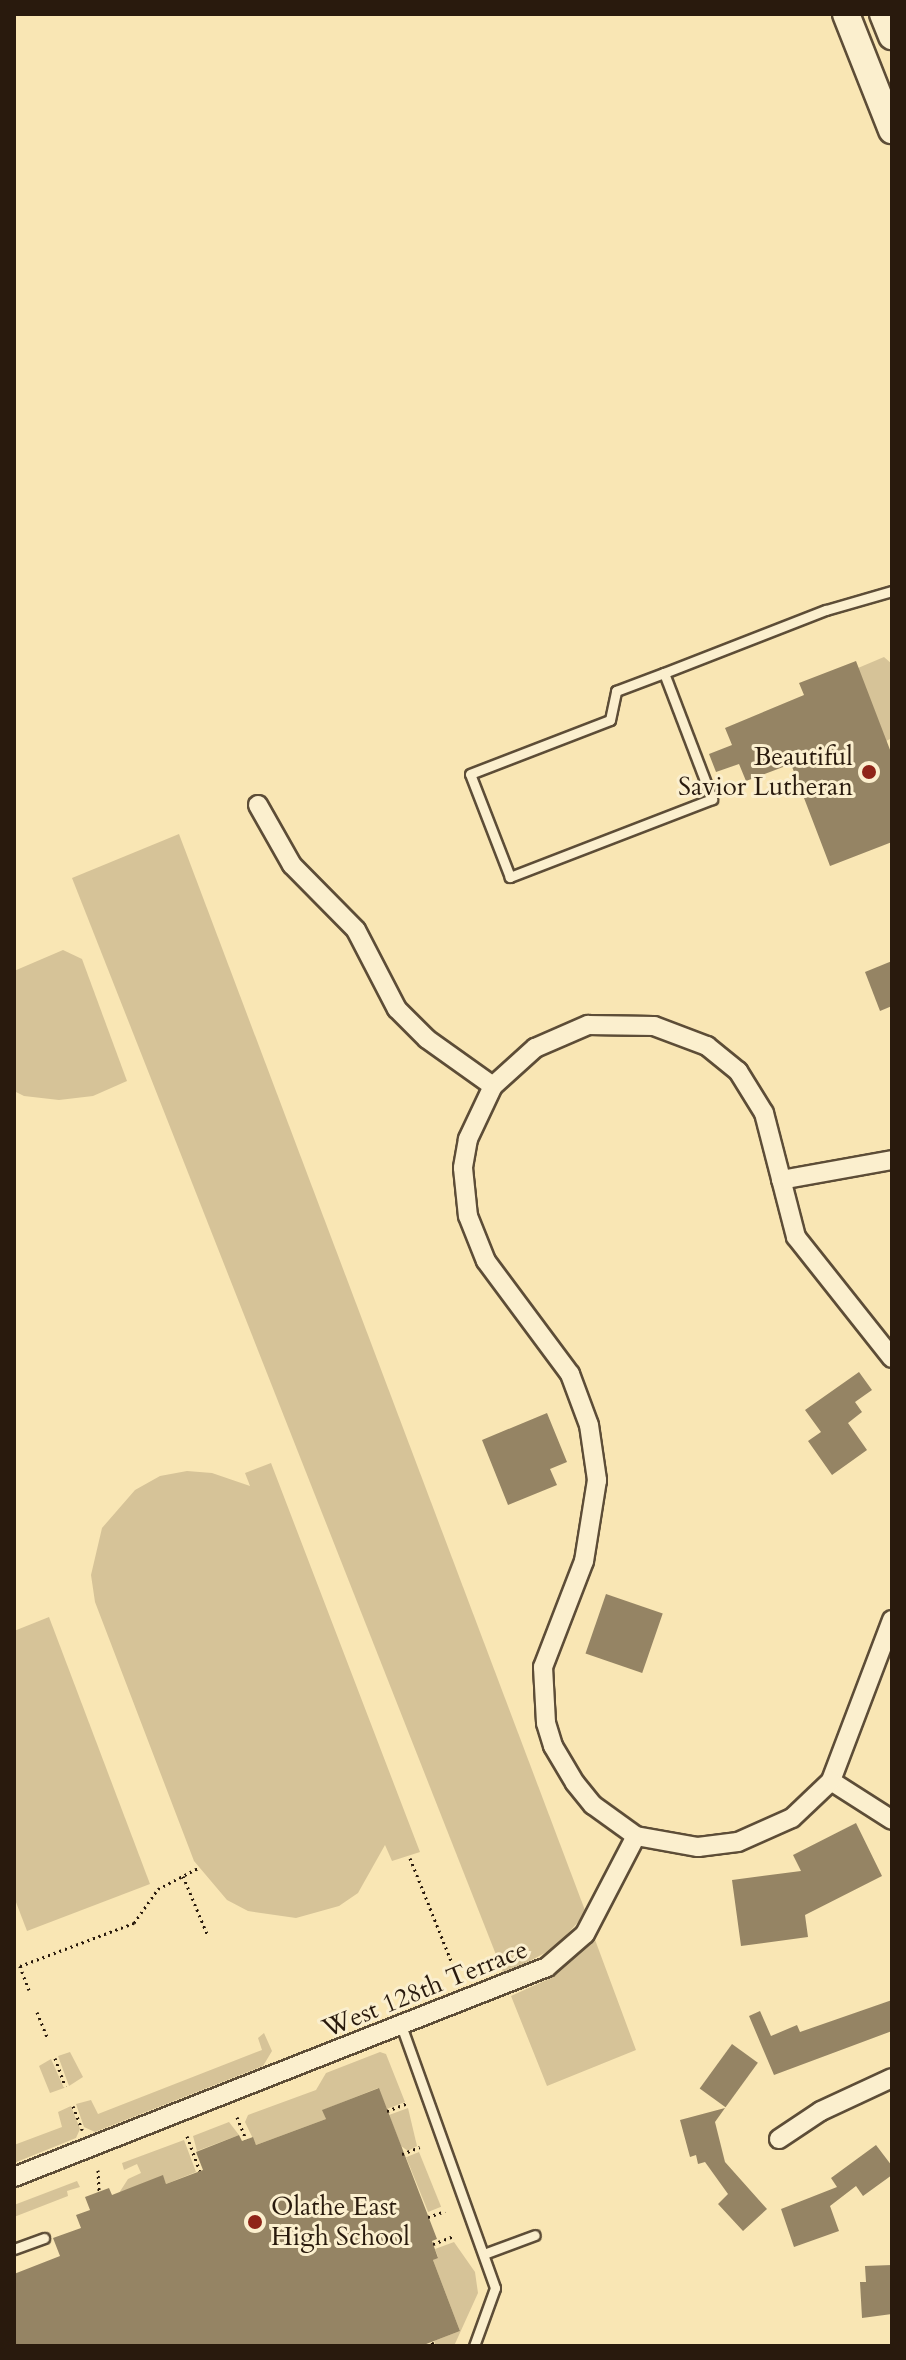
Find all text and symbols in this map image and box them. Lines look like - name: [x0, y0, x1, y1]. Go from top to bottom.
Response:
- place label: Beautiful Savior Lutheran: [678, 741, 853, 802]
- marker: Beautiful Savior Lutheran: [860, 763, 878, 781]
- street label: West 128th Terrace: [318, 1934, 532, 2044]
- place label: Olathe East High School: [271, 2191, 410, 2252]
- marker: Olathe East High School: [246, 2213, 264, 2231]

